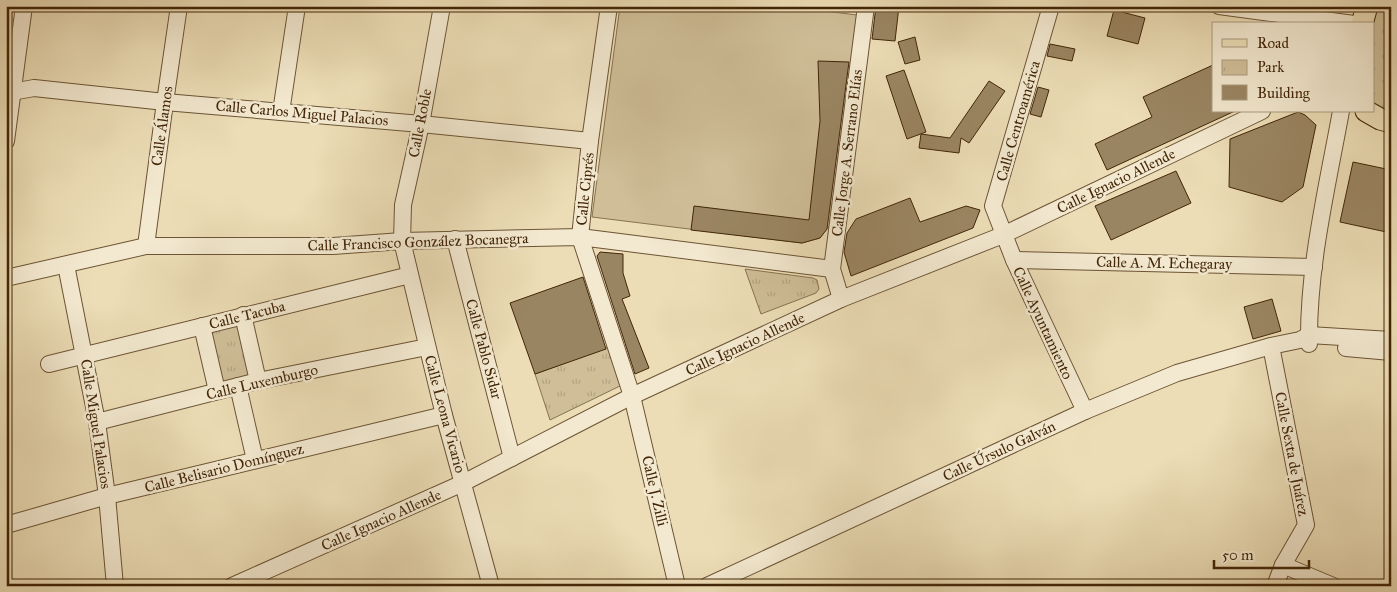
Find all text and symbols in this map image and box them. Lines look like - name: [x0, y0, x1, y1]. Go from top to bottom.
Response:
- legend: [1212, 22, 1374, 112]
- text: Road: [1257, 34, 1289, 52]
- street label: Calle Centroamérica: [992, 58, 1044, 183]
- text: Park: [1257, 58, 1284, 76]
- street label: Calle Jorge A. Serrano Elías: [828, 68, 867, 238]
- text: Building: [1257, 84, 1311, 102]
- street label: Calle Álamos: [147, 85, 176, 167]
- street label: Calle Roble: [405, 87, 435, 159]
- street label: Calle Carlos Miguel Palacios: [215, 96, 389, 130]
- street label: Calle Ignacio Allende: [1054, 145, 1178, 217]
- street label: Calle Ciprés: [572, 152, 598, 226]
- street label: Calle Francisco González Bocanegra: [307, 229, 529, 255]
- street label: Calle A. M. Echegaray: [1096, 253, 1233, 273]
- street label: Calle Ayuntamiento: [1009, 264, 1077, 383]
- street label: Calle Tacuba: [207, 297, 288, 333]
- street label: Calle Pablo Sidar: [462, 297, 506, 401]
- street label: Calle Ignacio Allende: [683, 308, 807, 380]
- street label: Calle Leona Vicario: [421, 353, 469, 475]
- street label: Calle Miguel Palacios: [77, 358, 115, 490]
- street label: Calle Luxemburgo: [204, 360, 320, 404]
- street label: Calle Sexta de Juárez: [1270, 390, 1313, 518]
- street label: Calle Úrsulo Galván: [939, 416, 1058, 485]
- street label: Calle Belisario Domínguez: [143, 439, 306, 497]
- street label: Calle J. Zilli: [637, 454, 672, 528]
- street label: Calle Ignacio Allende: [318, 485, 444, 555]
- scale bar: [1214, 537, 1310, 569]
- text: 50 m: [1222, 546, 1254, 564]

